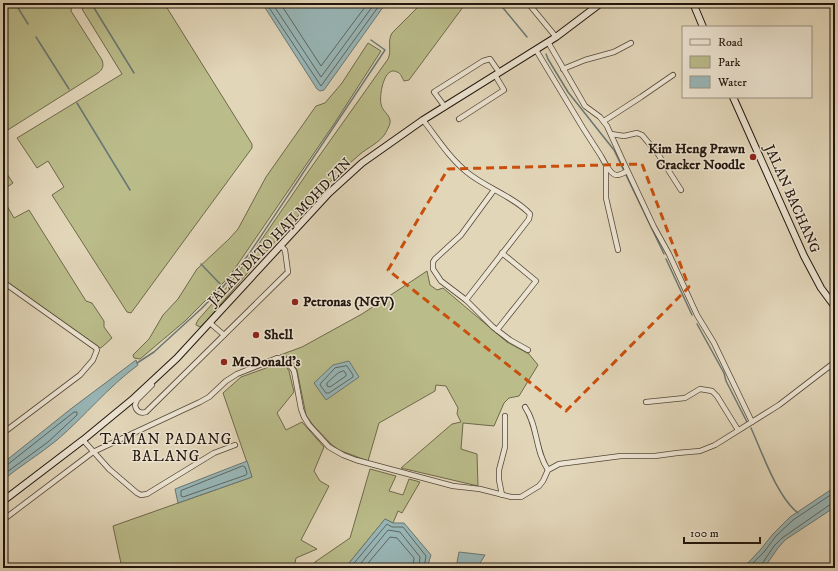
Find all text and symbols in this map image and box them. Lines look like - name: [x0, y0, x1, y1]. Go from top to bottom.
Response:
- legend: [682, 26, 812, 98]
- text: Road: [718, 35, 743, 50]
- text: Park: [718, 55, 740, 70]
- text: Water: [717, 75, 747, 90]
- place label: Kim Heng Prawn Cracker Noodle: [648, 140, 746, 174]
- street label: JALAN BACHANG: [759, 140, 824, 256]
- marker: Kim Heng Prawn Cracker Noodle: [748, 152, 758, 162]
- street label: JALAN DATO HAJI MOHD ZIN: [203, 154, 356, 311]
- place label: Petronas (NGV): [303, 293, 394, 311]
- marker: Petronas (NGV): [290, 297, 300, 307]
- place label: Shell: [264, 326, 294, 344]
- marker: Shell: [251, 330, 261, 340]
- place label: McDonald's: [232, 353, 301, 371]
- marker: McDonald's: [219, 357, 229, 367]
- district label: TAMAN PADANG BALANG: [100, 430, 232, 466]
- scale bar: [684, 519, 760, 545]
- text: 100 m: [690, 526, 719, 541]

